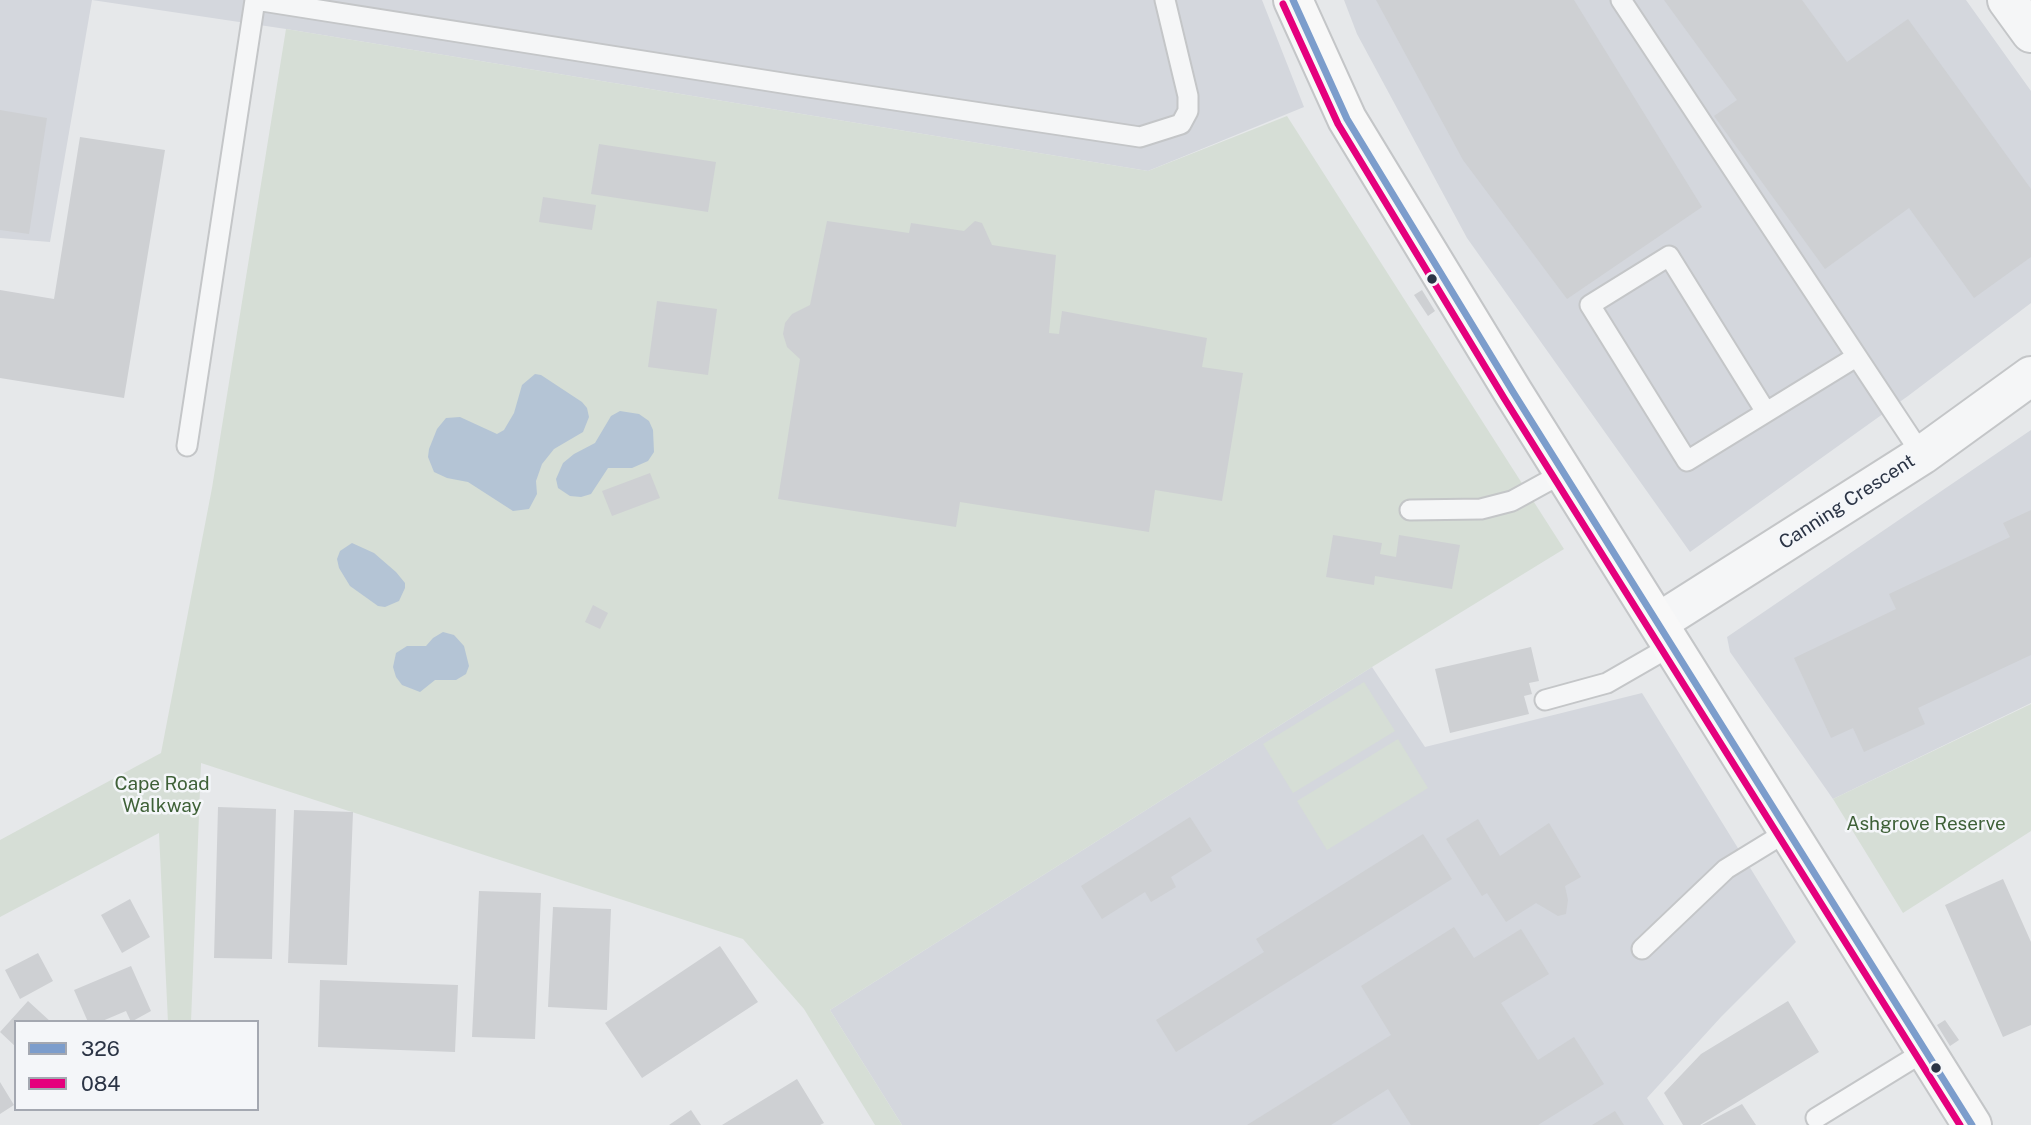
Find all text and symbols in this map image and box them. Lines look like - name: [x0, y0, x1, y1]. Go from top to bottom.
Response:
- unlabelled marker: [1425, 272, 1439, 286]
- street label: Canning Crescent: [1775, 450, 1919, 554]
- park label: Cape Road Walkway: [114, 773, 210, 817]
- park label: Ashgrove Reserve: [1846, 813, 2006, 835]
- legend: [14, 1020, 259, 1111]
- text: 326: [81, 1036, 120, 1061]
- unlabelled marker: [1929, 1061, 1943, 1075]
- text: 084: [81, 1071, 120, 1096]

